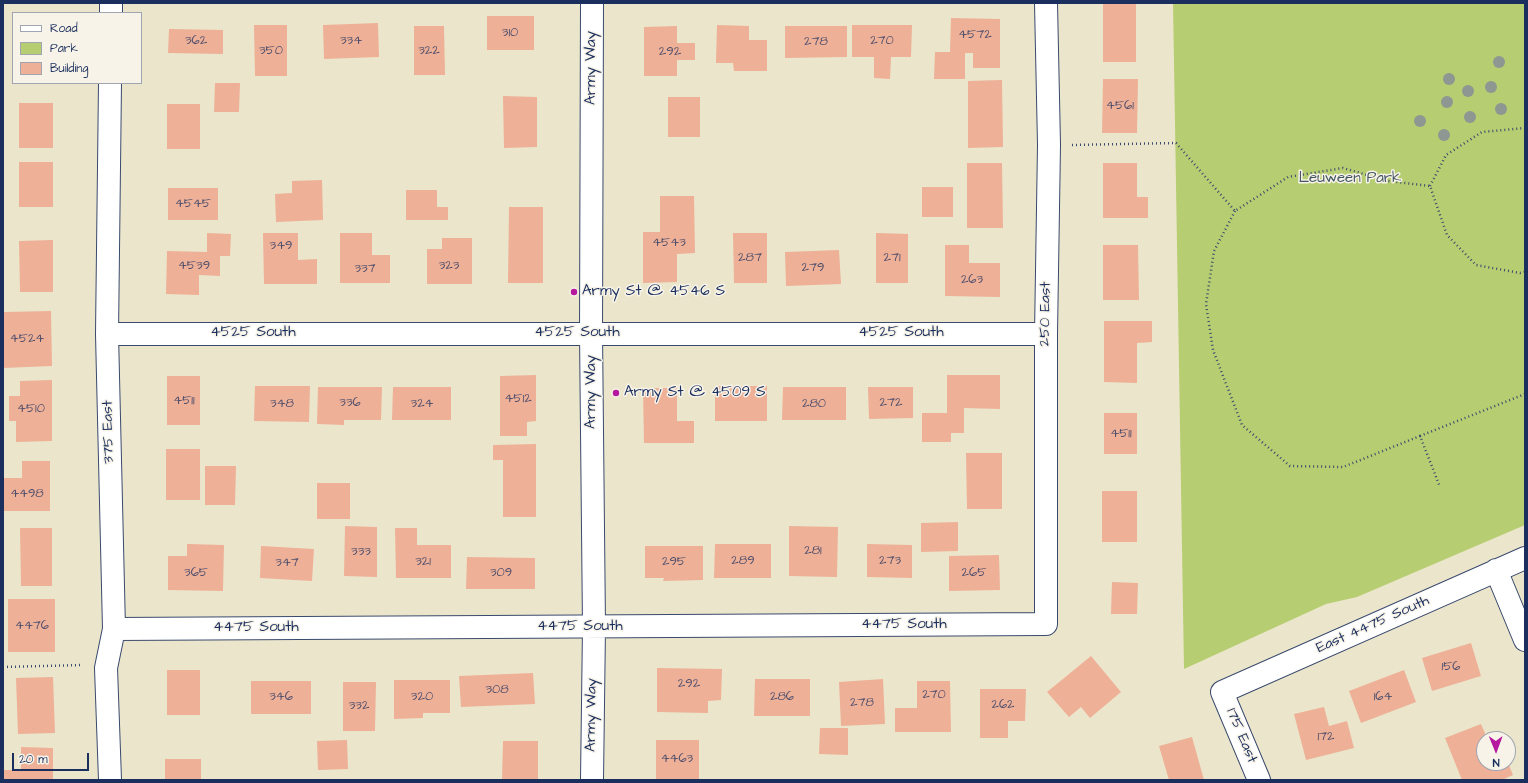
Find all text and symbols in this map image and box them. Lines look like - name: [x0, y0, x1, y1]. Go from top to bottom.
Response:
- legend: [12, 12, 142, 84]
- text: Road: [50, 20, 78, 37]
- house number: 310: [502, 25, 518, 41]
- house number: 4572: [958, 27, 992, 43]
- street label: Army Way: [583, 31, 601, 105]
- house number: 362: [185, 33, 207, 49]
- house number: 334: [340, 33, 362, 49]
- house number: 270: [870, 33, 894, 49]
- house number: 278: [804, 34, 828, 50]
- text: Park: [50, 40, 78, 57]
- house number: 350: [259, 43, 283, 59]
- house number: 322: [418, 43, 440, 59]
- house number: 292: [659, 44, 681, 60]
- text: Building: [50, 60, 88, 77]
- house number: 4561: [1106, 98, 1134, 114]
- park label: Leuween Park: [1299, 170, 1401, 188]
- house number: 4545: [175, 196, 211, 212]
- house number: 4543: [652, 235, 686, 251]
- house number: 349: [270, 238, 292, 254]
- house number: 287: [738, 250, 762, 266]
- house number: 271: [883, 250, 901, 266]
- house number: 4539: [178, 258, 210, 274]
- house number: 323: [439, 258, 459, 274]
- house number: 279: [802, 260, 824, 276]
- house number: 337: [354, 261, 376, 277]
- house number: 263: [961, 272, 983, 288]
- street label: 250 East: [1036, 281, 1056, 347]
- place label: Army St @ 4546 S: [582, 283, 725, 301]
- marker: Army St @ 4546 S: [569, 287, 579, 297]
- street label: 4525 South: [210, 324, 296, 342]
- street label: 4525 South: [534, 324, 620, 342]
- street label: 4525 South: [858, 324, 944, 342]
- house number: 4524: [10, 331, 44, 347]
- street label: Army Way: [583, 355, 601, 429]
- place label: Army St @ 4509 S: [624, 384, 766, 402]
- marker: Army St @ 4509 S: [611, 388, 621, 398]
- house number: 4512: [504, 391, 532, 407]
- house number: 4511: [173, 393, 195, 409]
- house number: 336: [339, 395, 361, 411]
- house number: 272: [880, 395, 902, 411]
- house number: 348: [270, 396, 294, 412]
- house number: 324: [411, 396, 433, 412]
- house number: 280: [802, 396, 826, 412]
- street label: 375 East: [99, 400, 119, 464]
- house number: 4510: [17, 401, 45, 417]
- house number: 4511: [1110, 426, 1132, 442]
- house number: 4498: [10, 486, 44, 502]
- house number: 281: [804, 543, 822, 559]
- house number: 333: [351, 544, 371, 560]
- house number: 289: [731, 553, 755, 569]
- house number: 273: [879, 553, 901, 569]
- house number: 321: [415, 554, 431, 570]
- house number: 295: [662, 554, 686, 570]
- house number: 347: [275, 555, 299, 571]
- house number: 365: [184, 565, 208, 581]
- house number: 309: [490, 565, 512, 581]
- house number: 265: [962, 565, 986, 581]
- street label: East 4475 South: [1314, 592, 1432, 658]
- street label: 4475 South: [861, 616, 947, 634]
- house number: 4476: [15, 618, 49, 634]
- street label: 4475 South: [537, 618, 623, 636]
- street label: 4475 South: [213, 619, 299, 637]
- house number: 156: [1441, 659, 1461, 675]
- house number: 292: [678, 676, 700, 692]
- street label: Army Way: [582, 678, 602, 752]
- house number: 308: [485, 682, 509, 698]
- house number: 270: [922, 687, 946, 703]
- house number: 346: [269, 689, 293, 705]
- house number: 320: [411, 689, 433, 705]
- house number: 286: [770, 689, 794, 705]
- house number: 164: [1374, 689, 1392, 705]
- house number: 278: [850, 695, 874, 711]
- house number: 262: [991, 697, 1015, 713]
- house number: 332: [349, 698, 369, 714]
- street label: 175 East: [1221, 706, 1261, 766]
- house number: 172: [1317, 729, 1335, 745]
- north arrow: [1476, 731, 1516, 771]
- scale bar: [14, 745, 91, 771]
- text: 20 m: [19, 751, 48, 768]
- house number: 4463: [661, 751, 693, 767]
- text: N: [1493, 755, 1500, 770]

